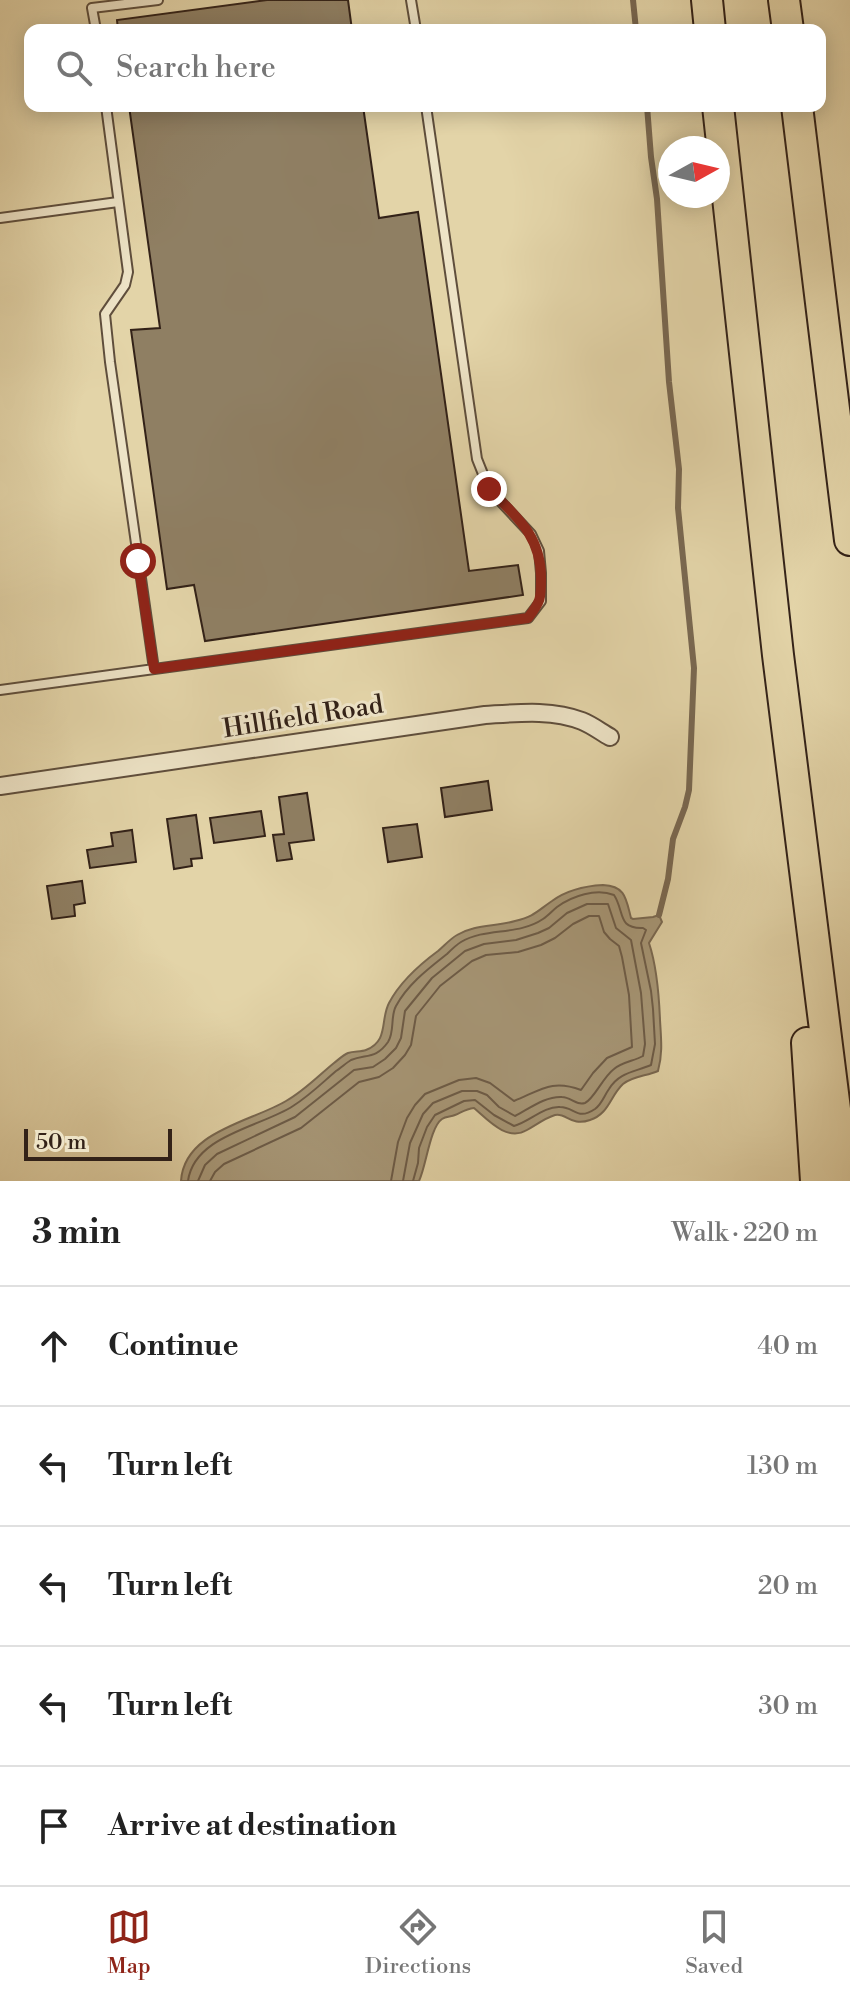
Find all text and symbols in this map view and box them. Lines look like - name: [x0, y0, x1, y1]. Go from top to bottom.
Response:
- search box: [24, 24, 826, 112]
- icon: search: [52, 46, 96, 90]
- text: Search here: [116, 49, 276, 87]
- north arrow: [658, 136, 730, 208]
- route end: [471, 471, 507, 507]
- route start: [120, 543, 156, 579]
- street label: Hillfield Road: [221, 688, 386, 745]
- scale bar: [24, 1125, 172, 1161]
- text: 50 m: [36, 1129, 87, 1156]
- text: 3 min: [32, 1212, 121, 1254]
- text: Walk · 220 m: [672, 1217, 818, 1249]
- icon: ahead: [32, 1324, 76, 1368]
- text: Continue: [108, 1327, 239, 1365]
- text: 40 m: [757, 1330, 818, 1362]
- icon: left: [32, 1444, 76, 1488]
- text: Turn left: [108, 1447, 232, 1485]
- text: 130 m: [747, 1450, 818, 1482]
- icon: left: [32, 1564, 76, 1608]
- text: Turn left: [108, 1567, 232, 1605]
- text: 20 m: [758, 1570, 818, 1602]
- icon: left: [32, 1684, 76, 1728]
- text: Turn left: [108, 1687, 232, 1725]
- text: 30 m: [758, 1690, 818, 1722]
- icon: arrive: [32, 1804, 76, 1848]
- text: Arrive at destination: [108, 1807, 397, 1845]
- tab: Map: [107, 1905, 151, 1980]
- tab: Directions: [365, 1905, 471, 1980]
- tab: Saved: [685, 1905, 743, 1980]

